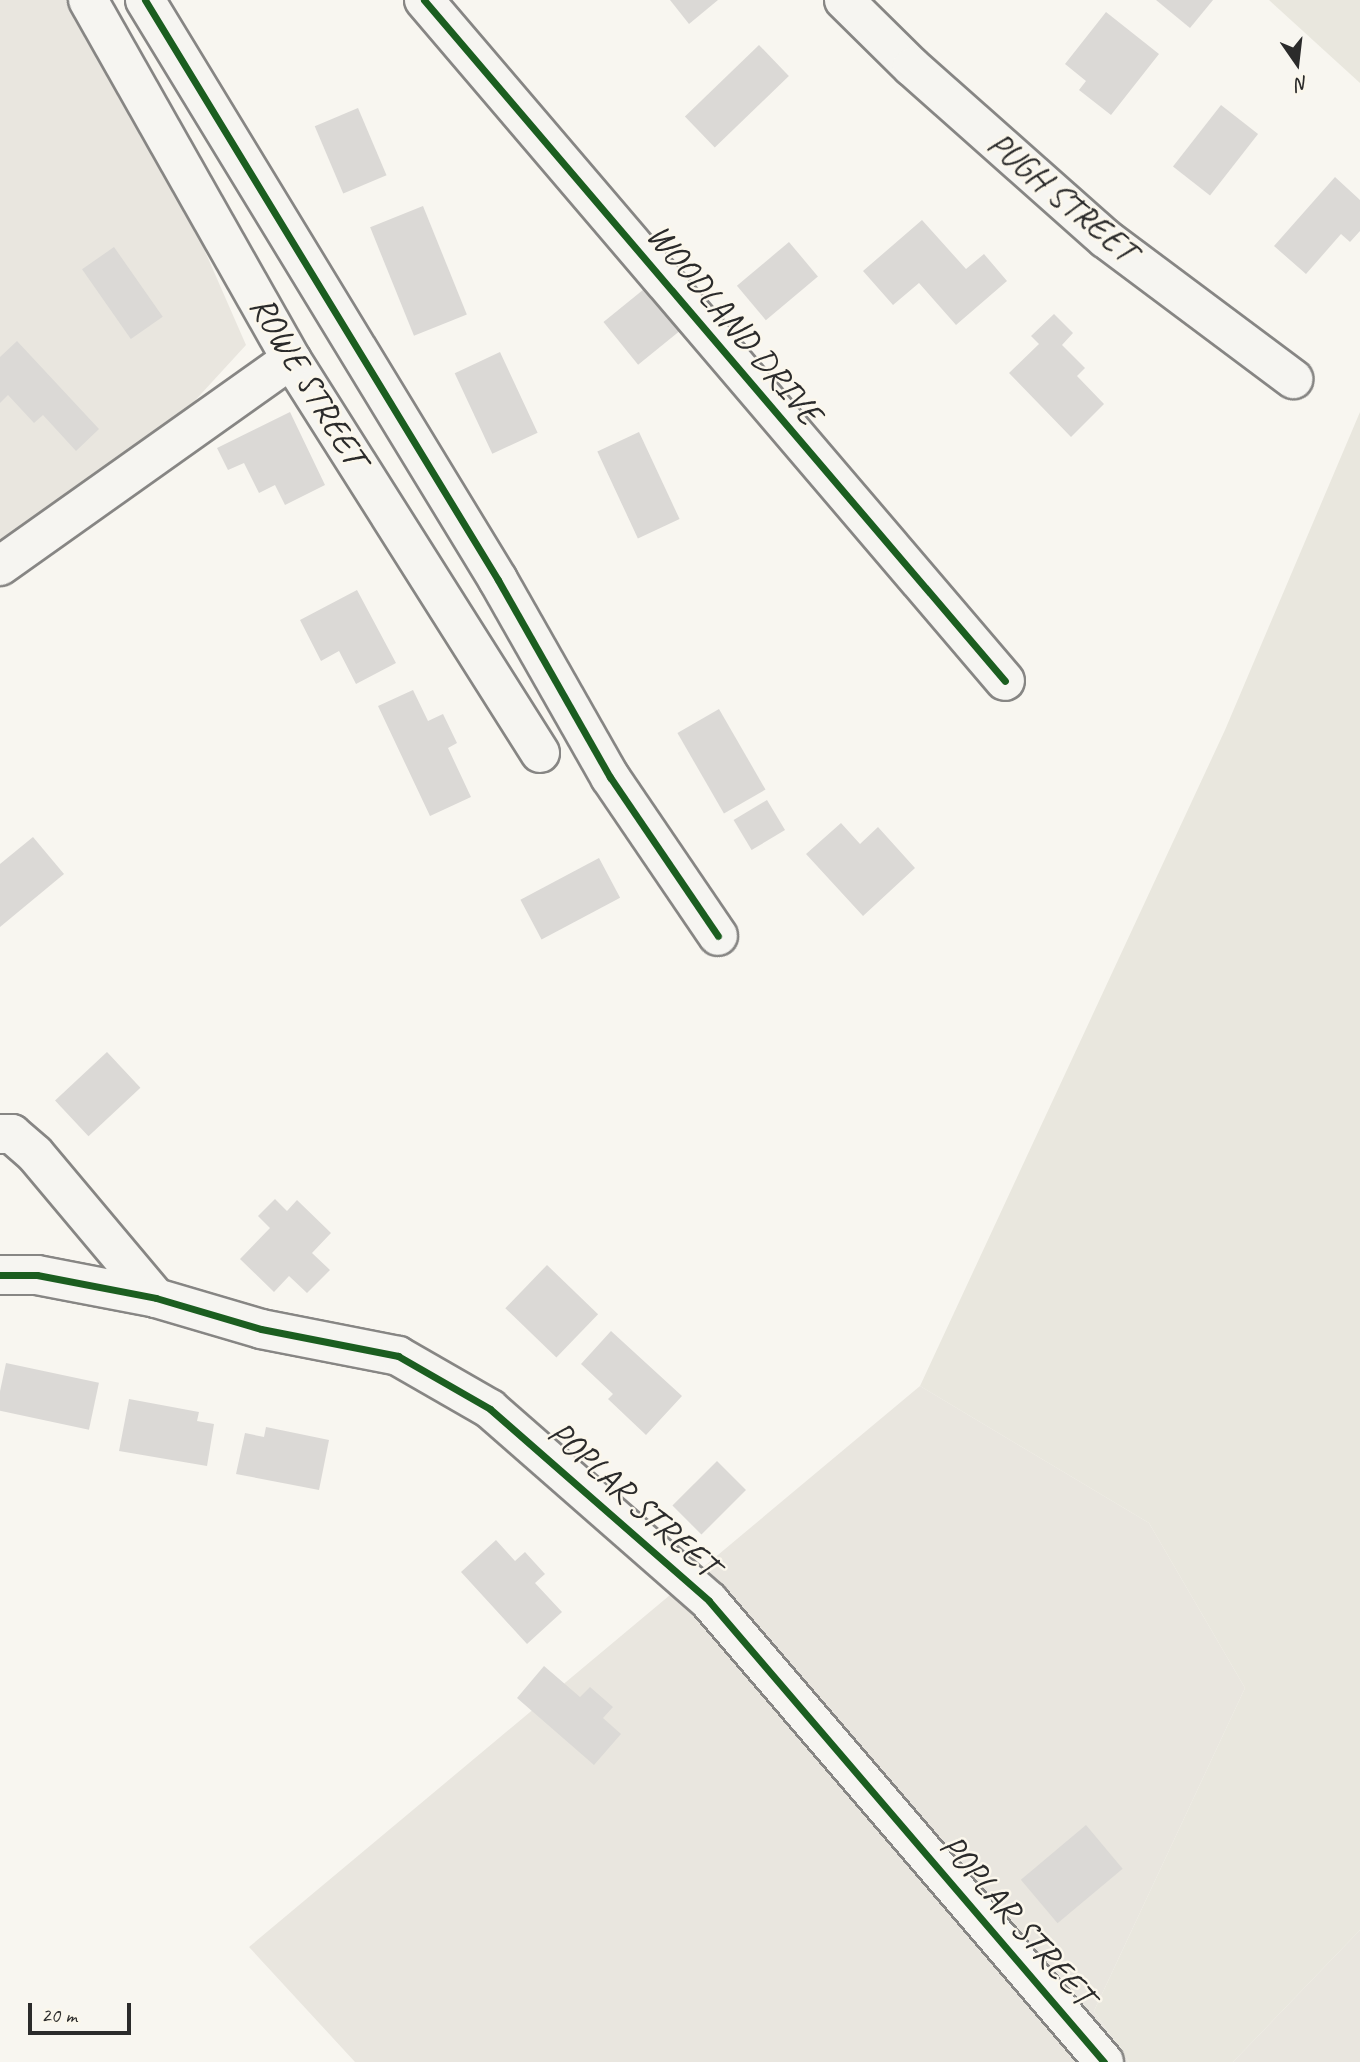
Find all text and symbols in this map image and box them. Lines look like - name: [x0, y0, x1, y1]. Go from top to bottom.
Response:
- north arrow: [1262, 28, 1332, 98]
- text: N: [1293, 70, 1311, 96]
- street label: PUGH STREET: [979, 123, 1145, 271]
- street label: WOODLAND DRIVE: [638, 215, 830, 433]
- street label: ROWE STREET: [241, 288, 375, 474]
- street label: POPLAR STREET: [540, 1412, 726, 1586]
- street label: POPLAR STREET: [931, 1826, 1103, 2014]
- scale bar: [32, 1988, 135, 2032]
- text: 20 m: [41, 2002, 77, 2028]

